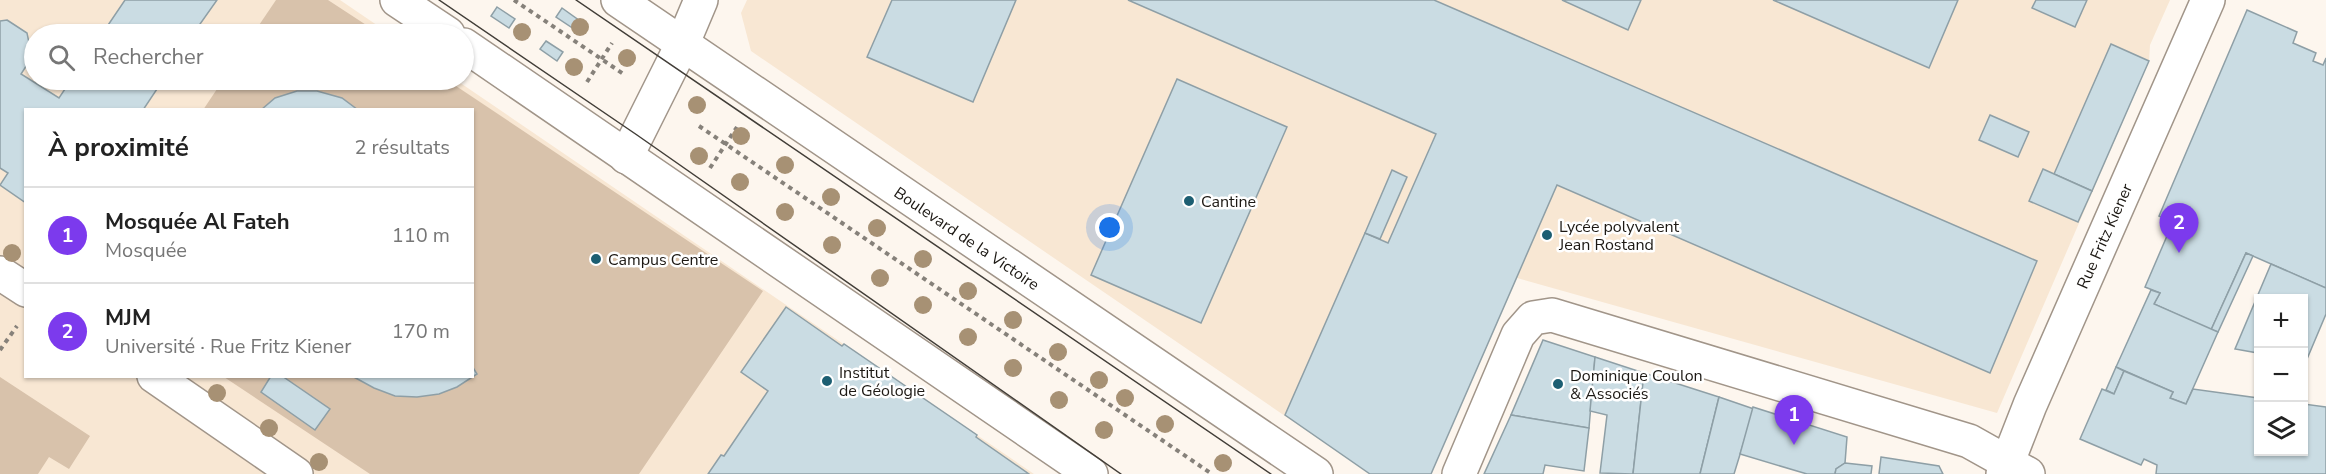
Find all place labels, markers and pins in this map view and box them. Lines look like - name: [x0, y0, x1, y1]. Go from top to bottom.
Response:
- place label: Cantine: [1201, 191, 1256, 213]
- marker: Cantine: [1182, 194, 1196, 208]
- pin: 2: [2160, 204, 2198, 253]
- place label: Lycée polyvalent Jean Rostand: [1558, 216, 1680, 256]
- marker: Lycée polyvalent Jean Rostand: [1540, 228, 1554, 242]
- place label: Campus Centre: [608, 249, 718, 271]
- marker: Campus Centre: [589, 252, 603, 266]
- place label: Institut de Géologie: [839, 362, 925, 402]
- place label: Dominique Coulon & Associés: [1570, 365, 1703, 405]
- marker: Institut de Géologie: [820, 374, 834, 388]
- marker: Dominique Coulon & Associés: [1551, 377, 1565, 391]
- pin: 1: [1774, 396, 1814, 445]

